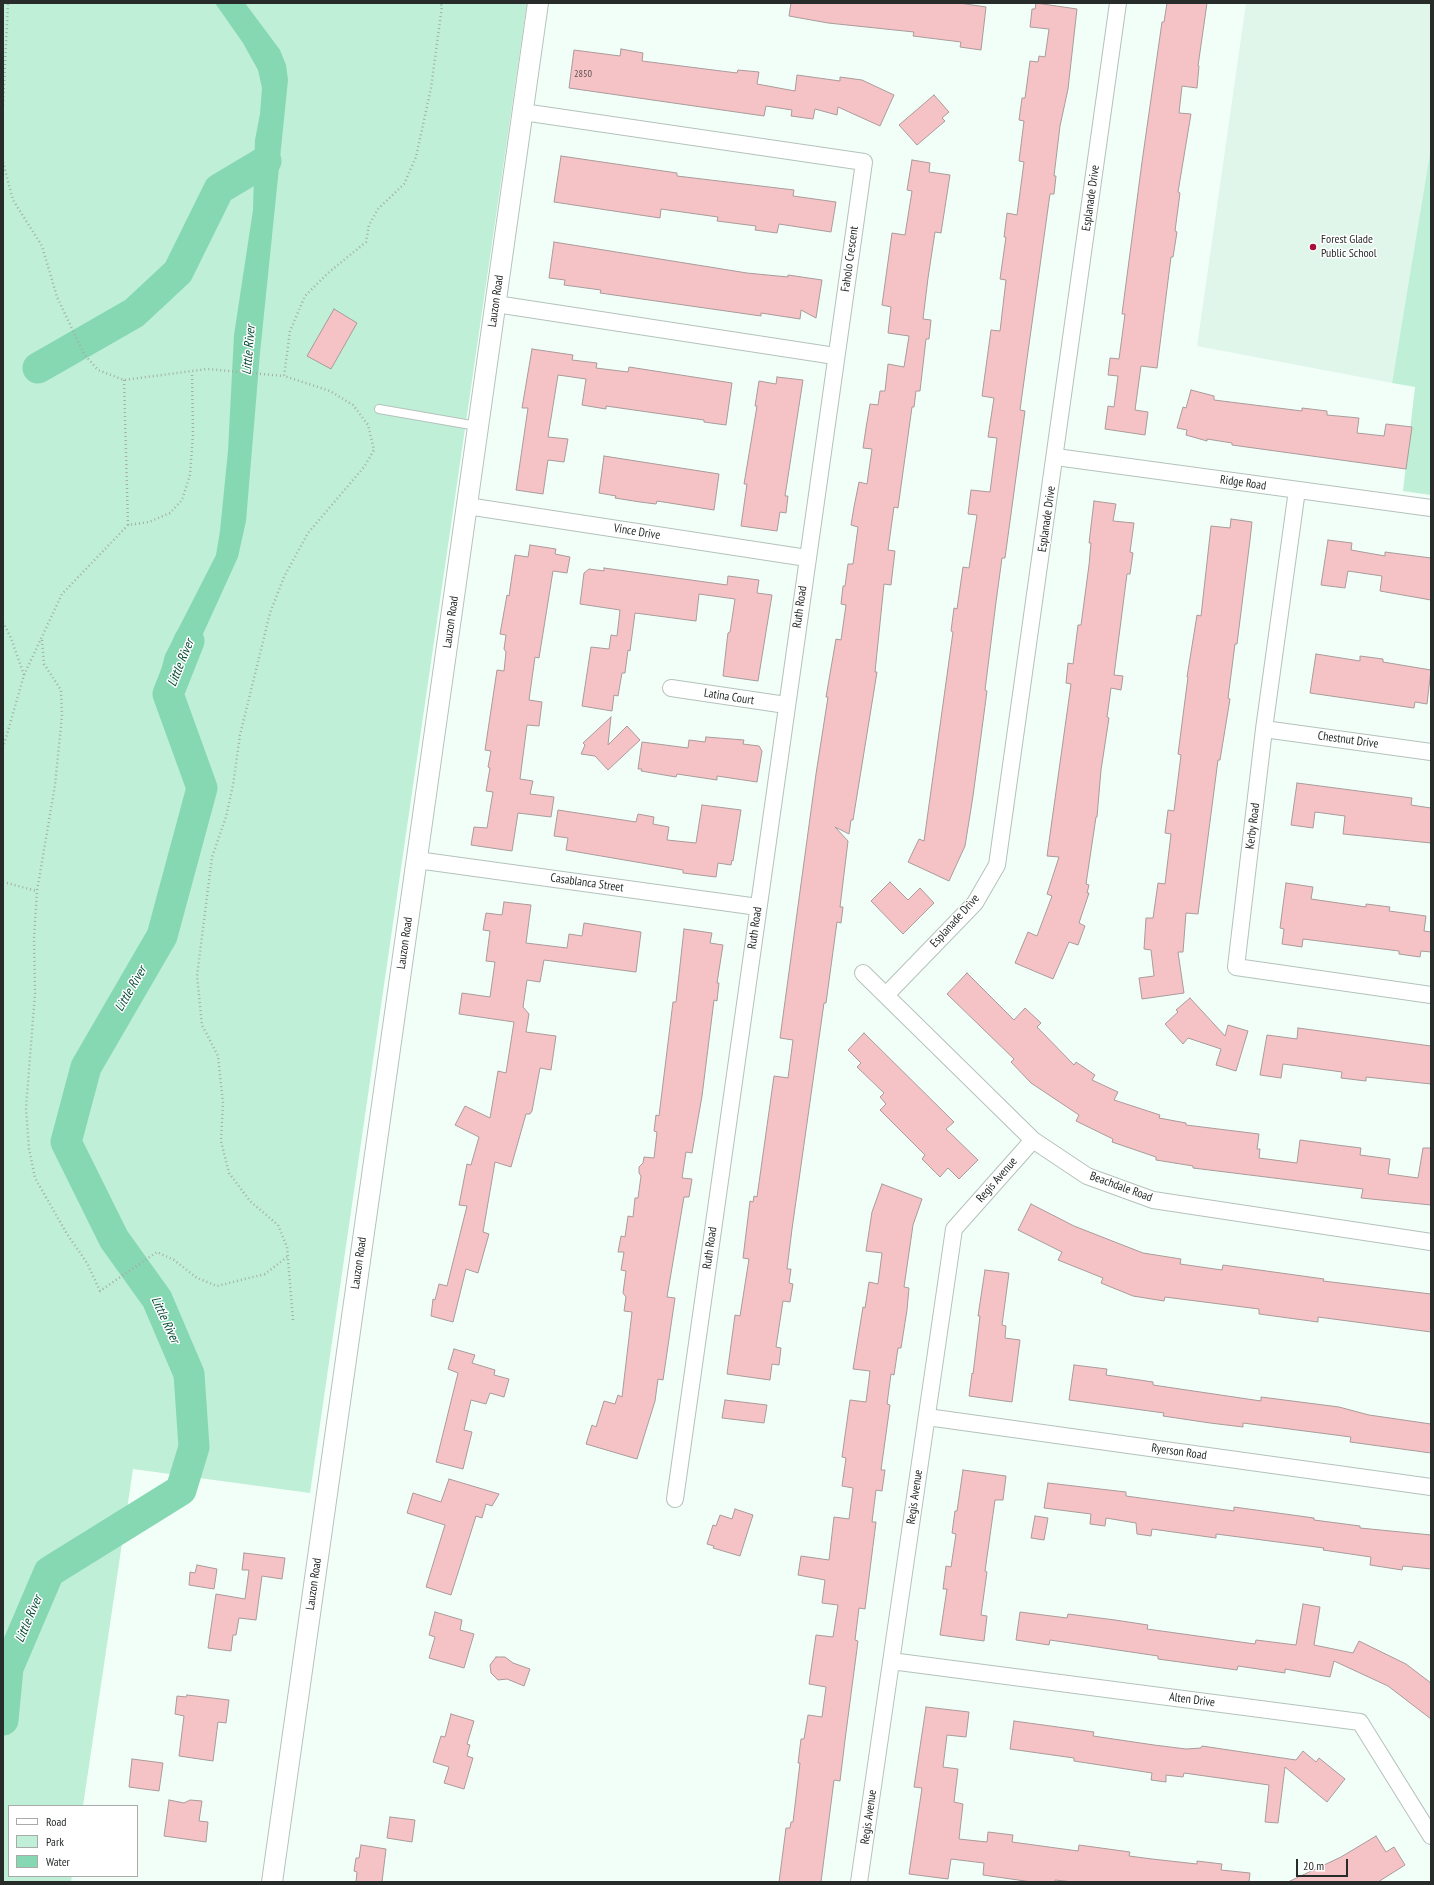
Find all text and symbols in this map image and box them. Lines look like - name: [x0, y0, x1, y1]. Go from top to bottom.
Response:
- house number: 2850: [574, 68, 592, 80]
- street label: Esplanade Drive: [1079, 164, 1103, 232]
- street label: Faholo Crescent: [838, 225, 862, 293]
- place label: Forest Glade Public School: [1321, 233, 1377, 261]
- marker: Forest Glade Public School: [1308, 242, 1318, 252]
- street label: Lauzon Road: [485, 274, 507, 328]
- water label: Little River: [239, 325, 259, 375]
- street label: Ridge Road: [1219, 473, 1267, 493]
- street label: Esplanade Drive: [1035, 485, 1059, 553]
- street label: Vince Drive: [613, 521, 661, 543]
- street label: Ruth Road: [790, 585, 810, 629]
- street label: Lauzon Road: [440, 595, 462, 649]
- water label: Little River: [164, 637, 198, 689]
- street label: Latina Court: [703, 686, 755, 708]
- street label: Chestnut Drive: [1317, 729, 1379, 751]
- street label: Kerby Road: [1243, 802, 1263, 850]
- street label: Casablanca Street: [550, 871, 624, 895]
- street label: Esplanade Drive: [927, 891, 983, 951]
- street label: Ruth Road: [745, 906, 765, 950]
- street label: Lauzon Road: [394, 916, 416, 970]
- water label: Little River: [112, 964, 150, 1014]
- street label: Regis Avenue: [974, 1155, 1020, 1205]
- street label: Beachdale Road: [1088, 1169, 1154, 1205]
- street label: Ruth Road: [700, 1226, 720, 1270]
- street label: Lauzon Road: [348, 1236, 370, 1290]
- water label: Little River: [147, 1294, 183, 1346]
- street label: Ryerson Road: [1150, 1441, 1208, 1463]
- street label: Regis Avenue: [904, 1469, 926, 1525]
- street label: Lauzon Road: [303, 1557, 325, 1611]
- water label: Little River: [12, 1593, 46, 1645]
- street label: Alten Drive: [1168, 1690, 1216, 1710]
- street label: Regis Avenue: [858, 1789, 880, 1845]
- legend: [8, 1805, 138, 1877]
- text: Road: [46, 1814, 66, 1829]
- text: Park: [46, 1834, 64, 1849]
- scale bar: [1298, 1851, 1350, 1877]
- text: Water: [46, 1854, 70, 1869]
- text: 20 m: [1303, 1858, 1324, 1873]

